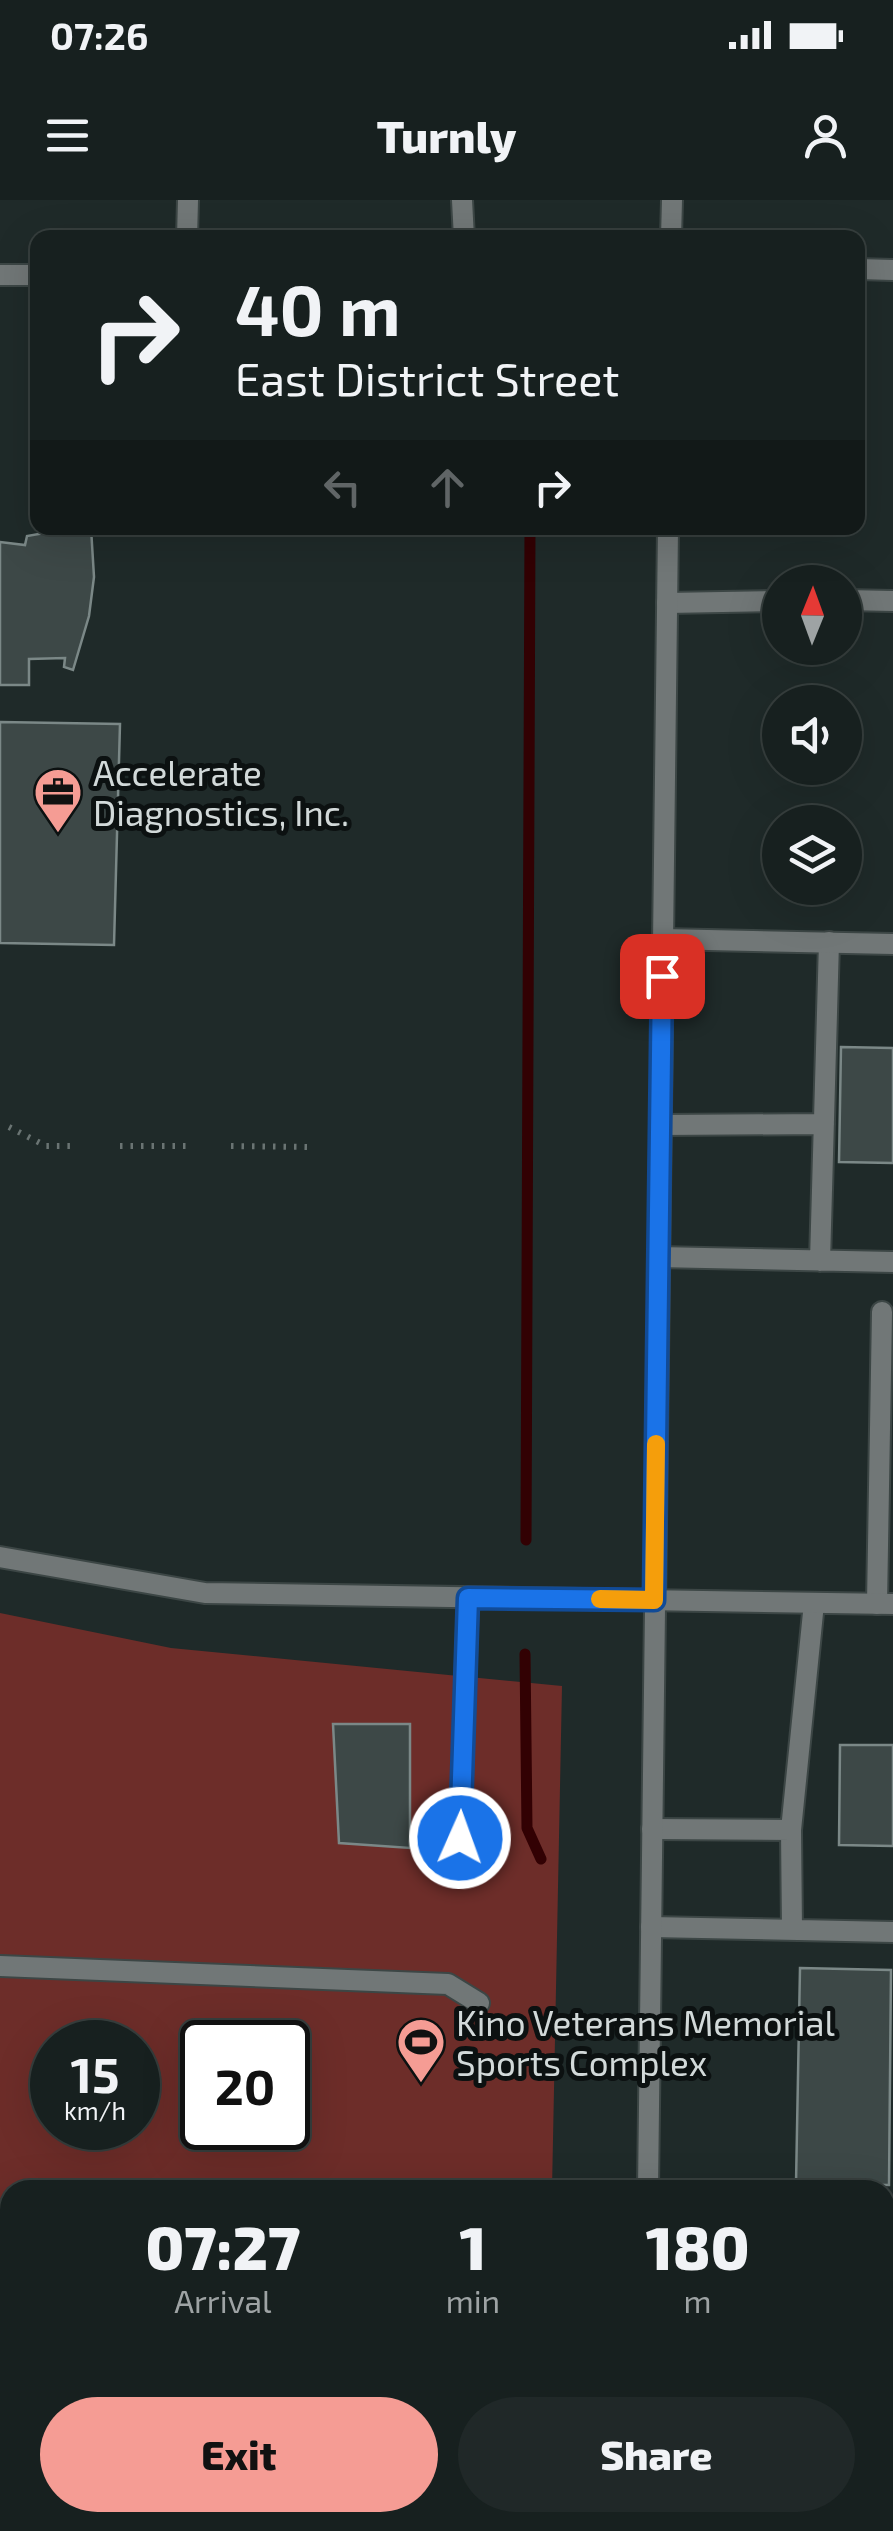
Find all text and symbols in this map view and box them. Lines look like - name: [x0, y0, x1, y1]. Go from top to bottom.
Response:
- text: 07:26: [50, 12, 148, 58]
- icon: menu: [40, 108, 95, 163]
- text: Turnly: [377, 108, 516, 162]
- icon: person: [798, 108, 853, 163]
- text: 40 m: [235, 266, 401, 350]
- icon: right: [70, 270, 200, 400]
- text: East District Street: [235, 351, 619, 405]
- icon: left: [315, 460, 370, 515]
- icon: ahead: [420, 460, 475, 515]
- icon: right: [525, 460, 580, 515]
- north arrow: [762, 565, 862, 665]
- map controls: [762, 565, 862, 905]
- button: sound: [762, 685, 862, 785]
- place label: Accelerate Diagnostics, Inc.: [93, 751, 349, 833]
- office icon: Accelerate Diagnostics, Inc.: [32, 766, 84, 834]
- button: layers: [762, 805, 862, 905]
- pin: [620, 934, 705, 1019]
- icon: arrive: [635, 949, 690, 1004]
- position arrow: [408, 1786, 512, 1890]
- place label: Kino Veterans Memorial Sports Complex: [456, 2001, 836, 2083]
- sports icon: Kino Veterans Memorial Sports Complex: [395, 2016, 447, 2084]
- speed limit sign: 20: [180, 2020, 310, 2150]
- text: 15: [70, 2043, 120, 2103]
- text: km/h: [64, 2095, 126, 2125]
- text: 07:27: [146, 2210, 300, 2282]
- text: 1: [459, 2210, 486, 2282]
- text: 180: [646, 2210, 749, 2282]
- text: Arrival: [174, 2281, 272, 2319]
- text: min: [446, 2281, 500, 2319]
- text: m: [684, 2281, 712, 2319]
- button: Exit: [40, 2397, 438, 2512]
- button: Share: [458, 2397, 855, 2512]

